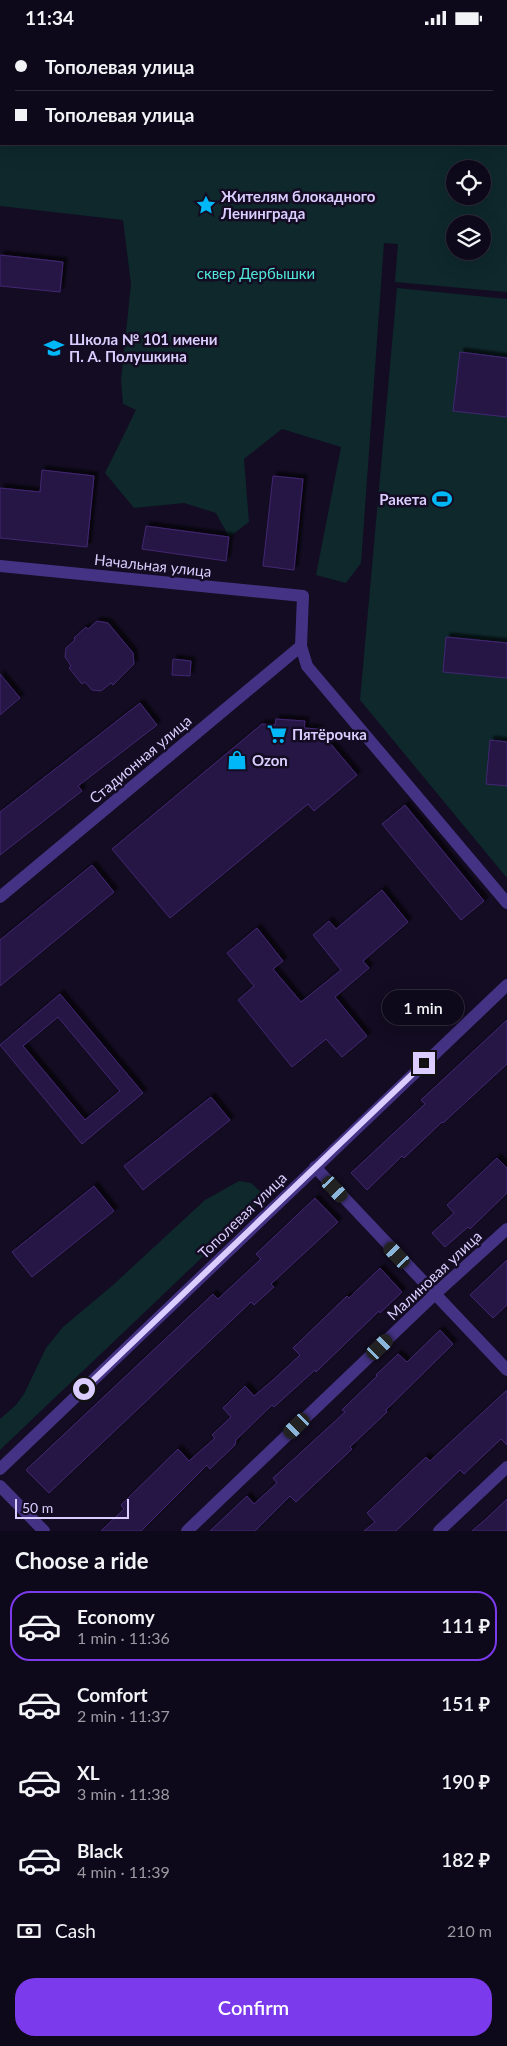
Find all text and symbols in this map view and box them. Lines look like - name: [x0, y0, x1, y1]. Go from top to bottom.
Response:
- text: 11:34: [25, 6, 74, 29]
- text: Тополевая улица: [45, 55, 194, 78]
- text: Тополевая улица: [45, 103, 194, 126]
- map controls: [446, 160, 491, 260]
- button: locate: [446, 160, 491, 205]
- place label: Жителям блокадного Ленинграда: [220, 187, 376, 222]
- place icon: Жителям блокадного Ленинграда: [195, 194, 217, 216]
- button: layers: [446, 215, 491, 260]
- park label: сквер Дербышки: [197, 264, 315, 282]
- place label: Школа № 101 имени П. А. Полушкина: [69, 330, 218, 365]
- school or university icon: Школа № 101 имени П. А. Полушкина: [43, 337, 65, 359]
- sports icon: Ракета: [431, 488, 453, 510]
- place label: Ракета: [379, 490, 427, 508]
- street label: Начальная улица: [93, 550, 213, 580]
- street label: Стадионная улица: [85, 711, 195, 807]
- supermarket icon: Пятёрочка: [266, 723, 288, 745]
- place label: Пятёрочка: [292, 725, 367, 743]
- shop icon: Ozon: [226, 749, 248, 771]
- place label: Ozon: [252, 751, 288, 769]
- callout: 1 min: [383, 991, 465, 1025]
- text: 1 min: [403, 998, 443, 1017]
- route end: [413, 1052, 435, 1074]
- street label: Тополевая улица: [194, 1168, 290, 1262]
- car: [319, 1173, 350, 1205]
- street label: Малиновая улица: [383, 1227, 485, 1323]
- car: [381, 1239, 412, 1271]
- car: [363, 1331, 396, 1363]
- route start: [73, 1378, 95, 1400]
- car: [280, 1410, 313, 1442]
- scale bar: [15, 1496, 129, 1519]
- text: 50 m: [22, 1499, 53, 1516]
- text: Choose a ride: [15, 1547, 149, 1574]
- icon: car: [17, 1604, 62, 1649]
- text: Economy: [77, 1605, 155, 1628]
- text: 111 ₽: [441, 1614, 490, 1637]
- text: 1 min · 11:36: [77, 1628, 170, 1647]
- icon: car: [17, 1682, 62, 1727]
- text: Comfort: [77, 1683, 148, 1706]
- text: 151 ₽: [441, 1692, 490, 1715]
- text: 2 min · 11:37: [77, 1706, 170, 1725]
- icon: car: [17, 1760, 62, 1805]
- text: XL: [77, 1761, 100, 1784]
- text: 190 ₽: [441, 1770, 490, 1793]
- text: 3 min · 11:38: [77, 1784, 170, 1803]
- icon: car: [17, 1838, 62, 1883]
- text: Black: [77, 1839, 123, 1862]
- text: 182 ₽: [441, 1848, 490, 1871]
- text: 4 min · 11:39: [77, 1862, 170, 1881]
- icon: cash: [15, 1917, 43, 1945]
- text: Cash: [55, 1919, 96, 1942]
- text: 210 m: [447, 1921, 492, 1940]
- button: Confirm: [15, 1978, 492, 2036]

